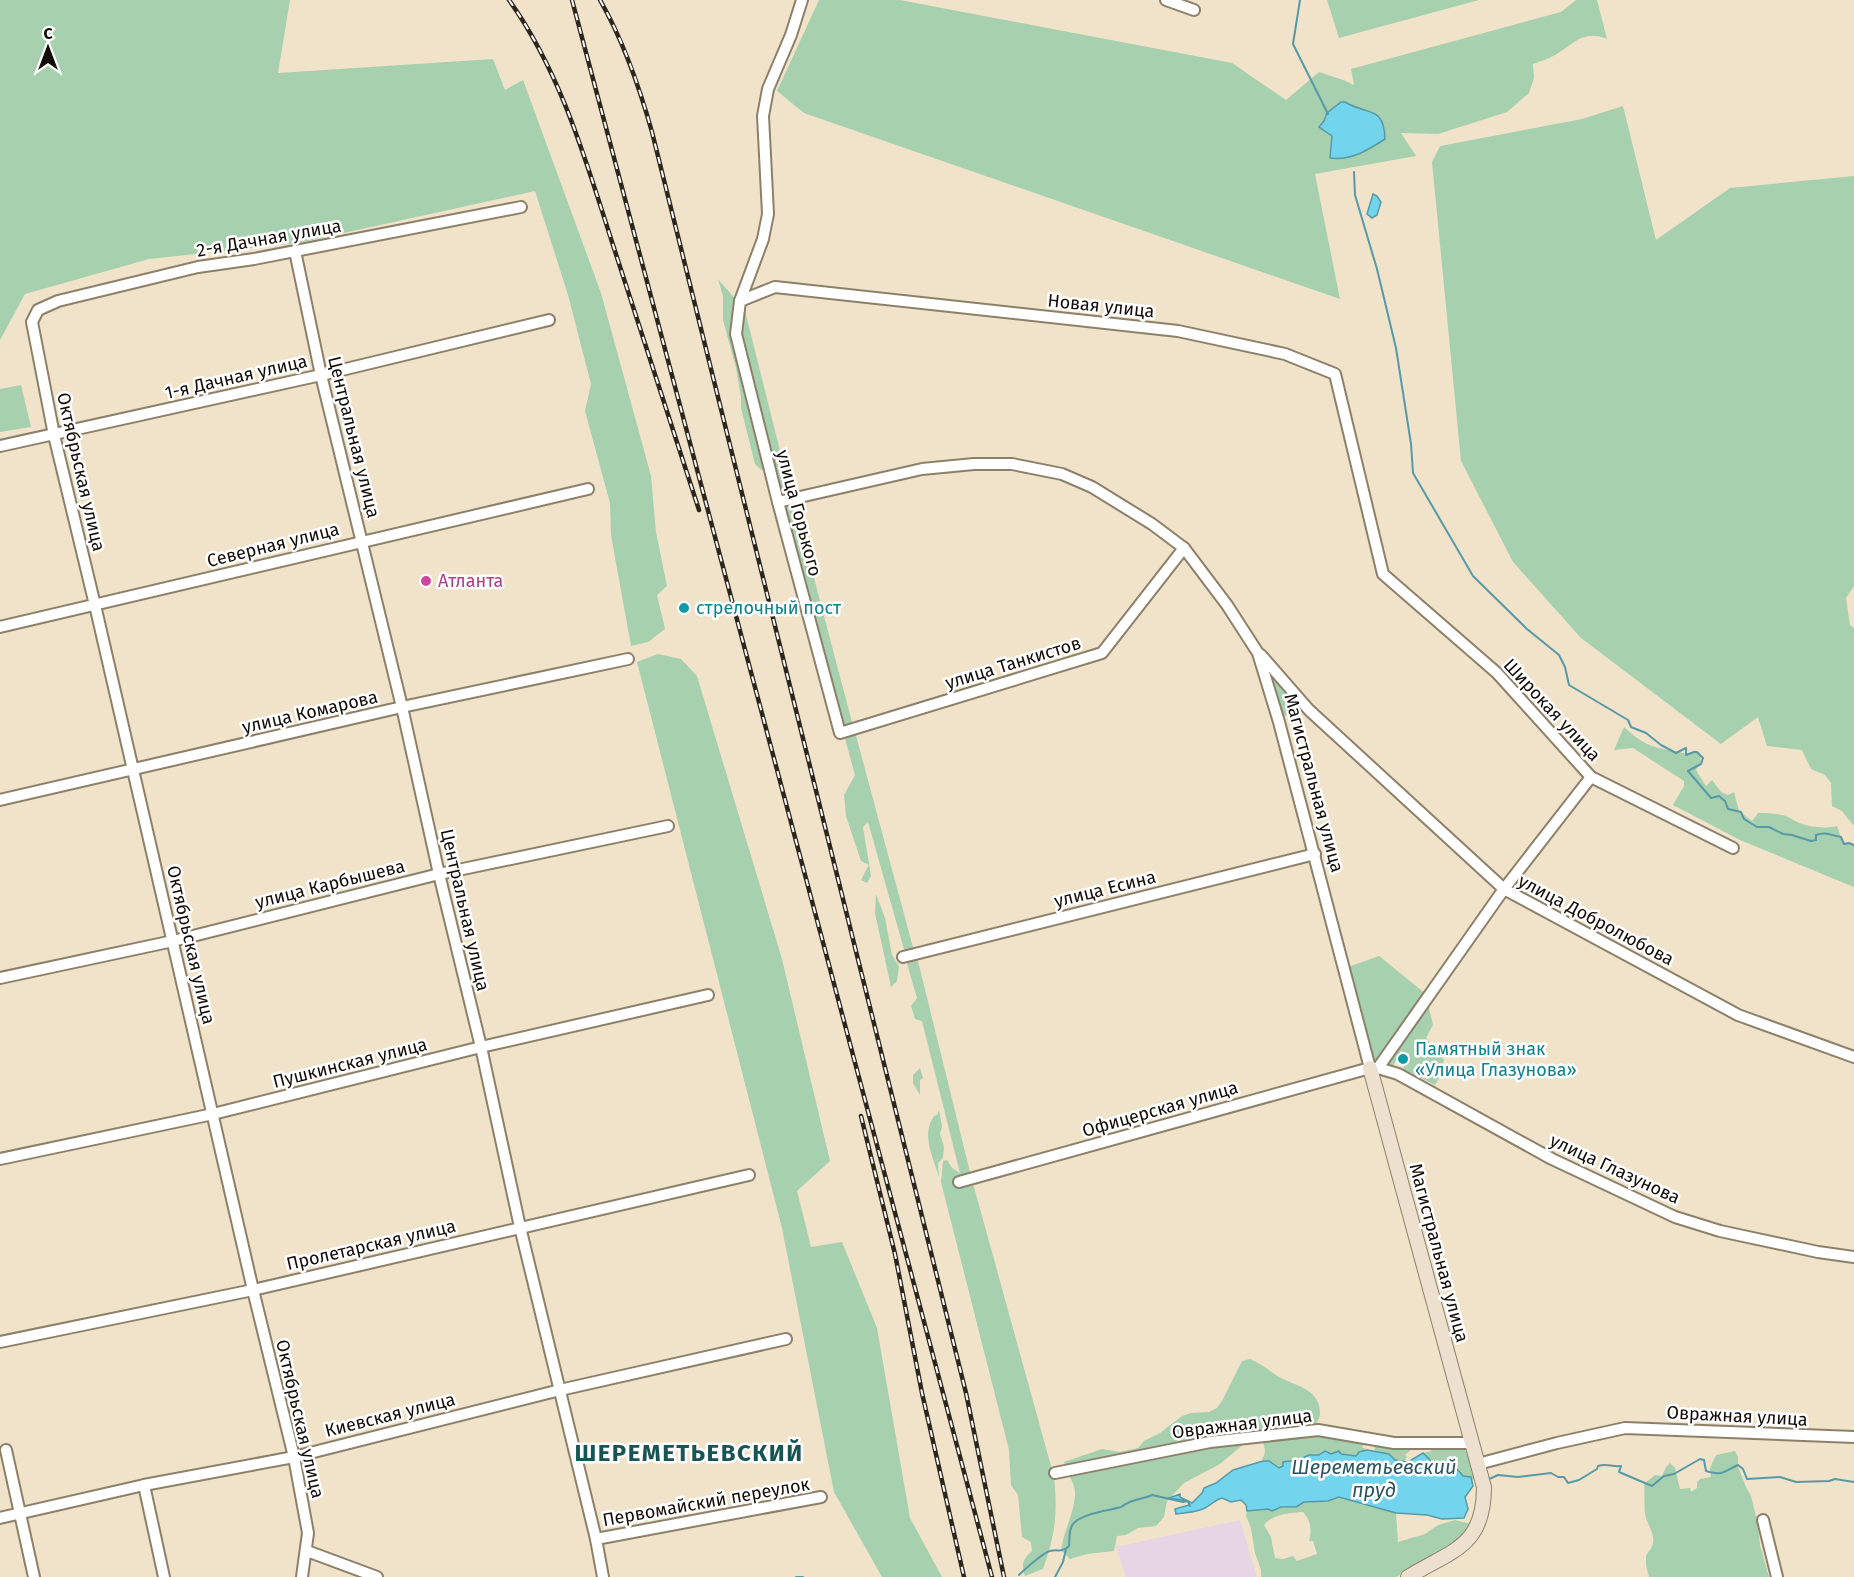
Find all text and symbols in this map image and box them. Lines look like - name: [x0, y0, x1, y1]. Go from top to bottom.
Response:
- north arrow: [18, 18, 78, 78]
- text: С: [43, 24, 53, 43]
- street label: 2-я Дачная улица: [195, 214, 343, 262]
- street label: Новая улица: [1046, 289, 1156, 323]
- street label: 1-я Дачная улица: [163, 350, 309, 404]
- street label: Центральная улица: [323, 354, 385, 520]
- street label: Октябрьская улица: [52, 391, 110, 553]
- street label: улица Горького: [772, 447, 826, 579]
- street label: Северная улица: [205, 518, 341, 572]
- place label: Атланта: [438, 570, 503, 592]
- marker: Атланта: [419, 574, 433, 588]
- place label: стрелочный пост: [696, 597, 842, 619]
- marker: стрелочный пост: [677, 601, 691, 615]
- street label: улица Танкистов: [942, 632, 1084, 694]
- street label: Широкая улица: [1499, 654, 1605, 766]
- street label: улица Комарова: [240, 686, 380, 738]
- street label: Магистральная улица: [1280, 691, 1348, 875]
- street label: Центральная улица: [436, 827, 494, 993]
- street label: улица Карбышева: [253, 855, 407, 913]
- street label: Октябрьская улица: [162, 864, 220, 1026]
- street label: улица Есина: [1052, 866, 1158, 912]
- street label: улица Добролюбова: [1514, 870, 1678, 970]
- street label: Пушкинская улица: [270, 1033, 430, 1093]
- place label: Памятный знак «Улица Глазунова»: [1415, 1038, 1577, 1081]
- marker: Памятный знак «Улица Глазунова»: [1396, 1052, 1410, 1066]
- street label: Офицерская улица: [1080, 1076, 1240, 1142]
- street label: улица Глазунова: [1546, 1129, 1684, 1209]
- street label: Магистральная улица: [1405, 1161, 1473, 1345]
- street label: Пролетарская улица: [284, 1215, 458, 1275]
- street label: Октябрьская улица: [271, 1338, 329, 1500]
- street label: Киевская улица: [323, 1388, 457, 1442]
- street label: Овражная улица: [1666, 1401, 1808, 1431]
- street label: Овражная улица: [1171, 1404, 1313, 1444]
- district label: ШЕРЕМЕТЬЕВСКИЙ: [574, 1438, 804, 1467]
- water label: Шереметьевский пруд: [1291, 1455, 1457, 1502]
- street label: Первомайский переулок: [601, 1473, 812, 1531]

